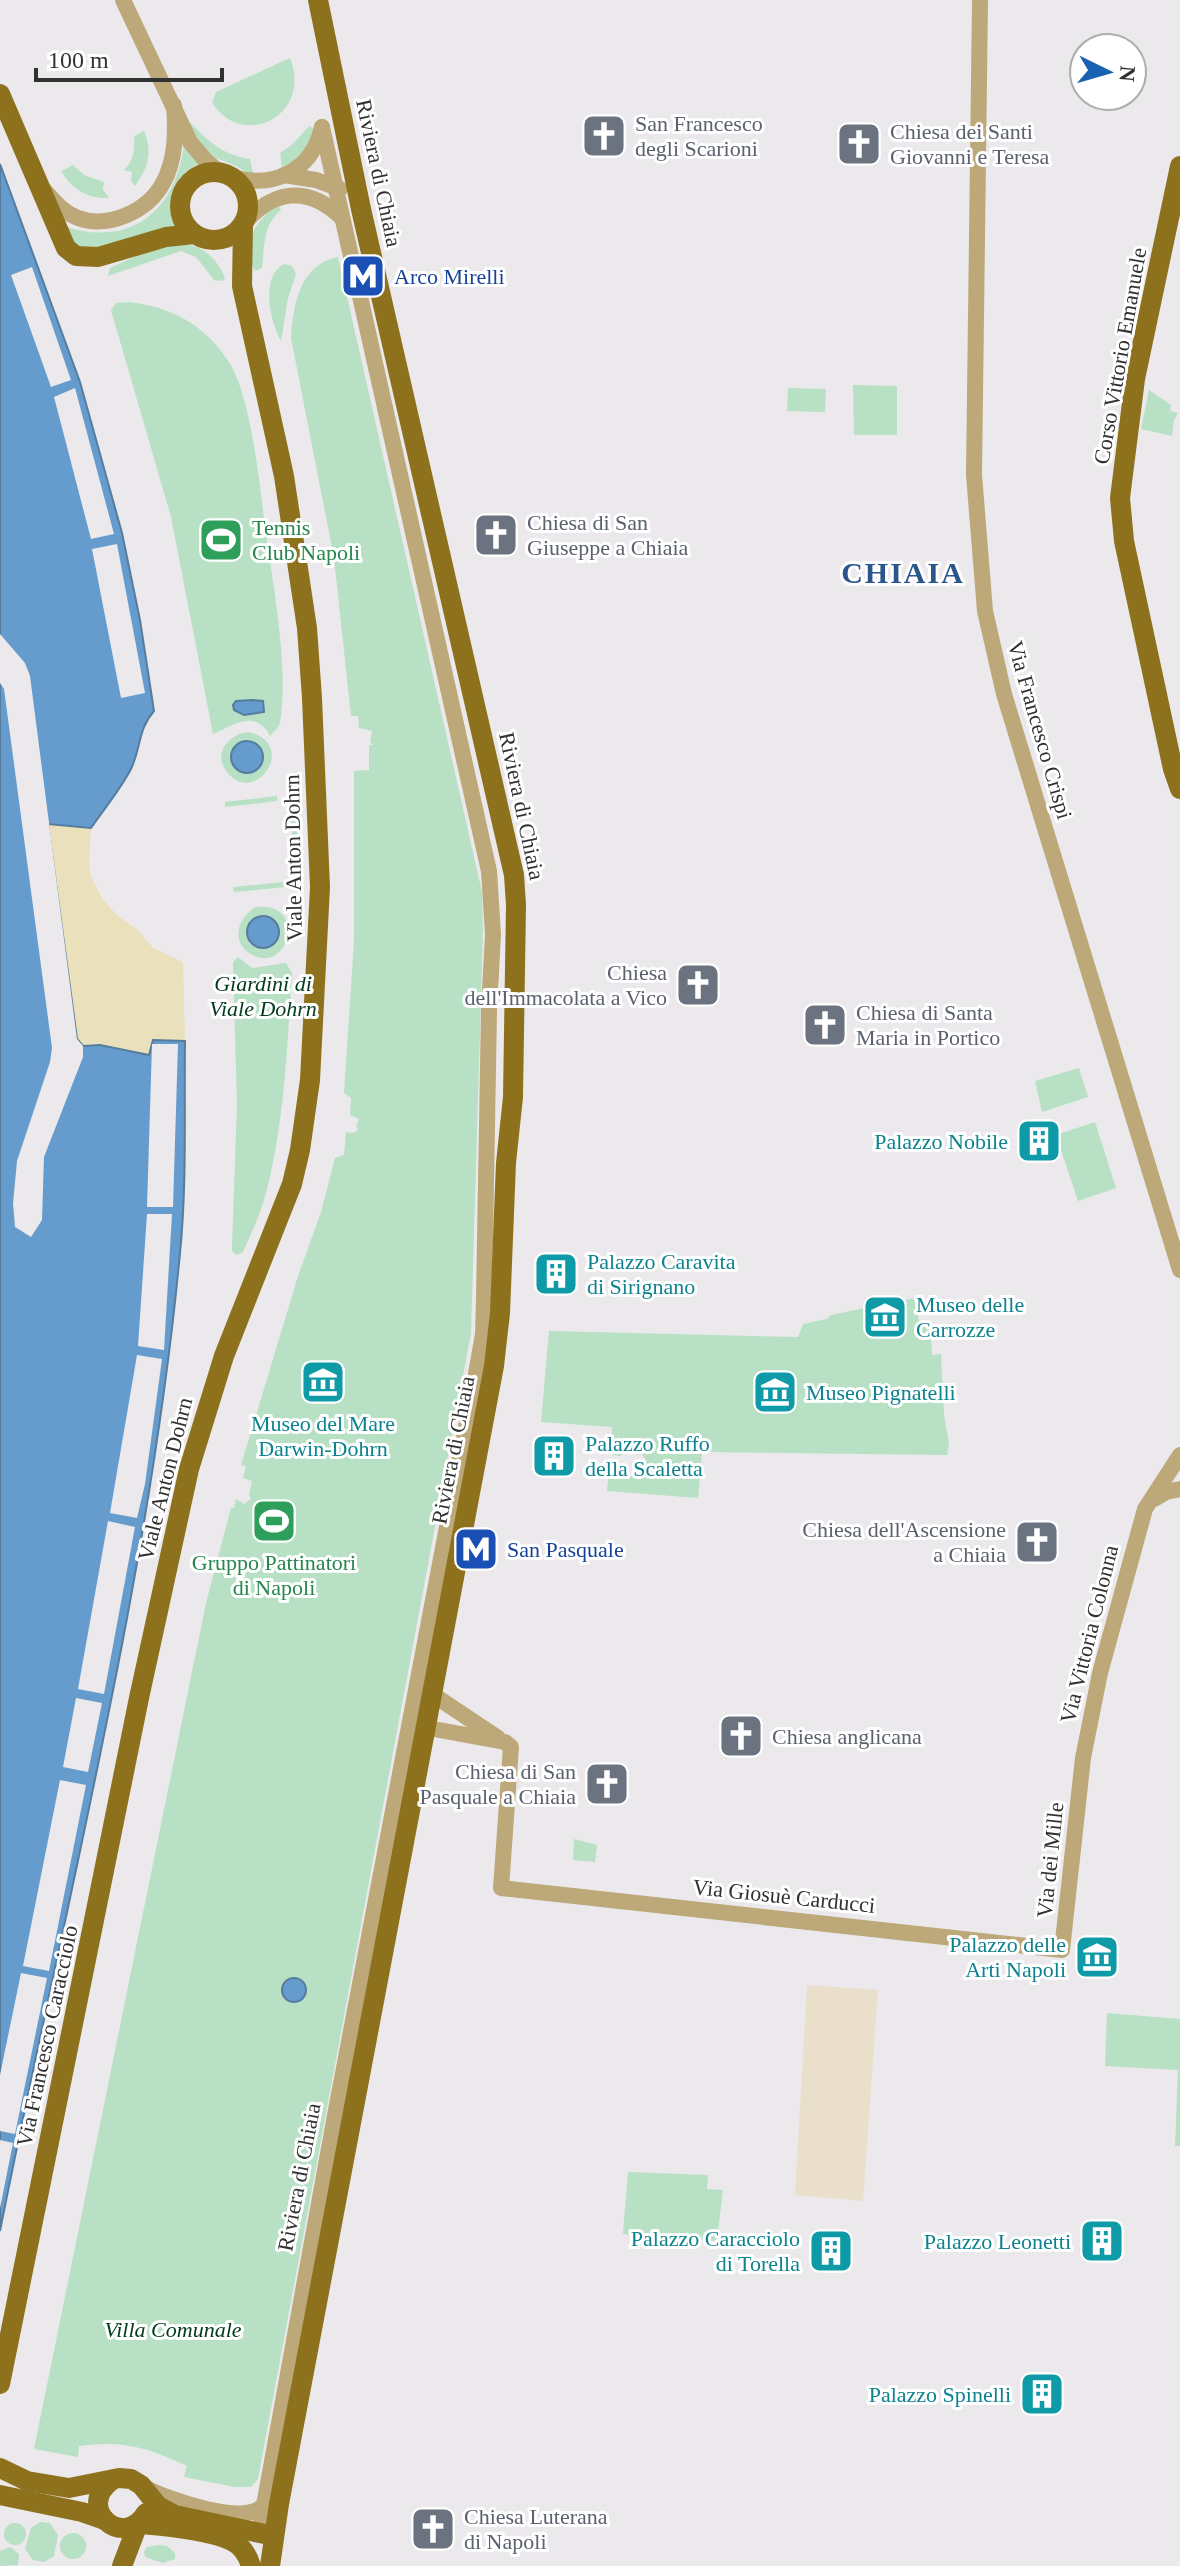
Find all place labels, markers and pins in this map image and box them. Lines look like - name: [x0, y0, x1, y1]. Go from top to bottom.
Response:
- place label: San Francesco degli Scarioni: [635, 111, 763, 161]
- church icon: San Francesco degli Scarioni: [580, 112, 628, 160]
- place label: Chiesa dei Santi Giovanni e Teresa: [890, 119, 1050, 169]
- church icon: Chiesa dei Santi Giovanni e Teresa: [835, 120, 883, 168]
- metro station icon: Arco Mirelli: [339, 252, 387, 300]
- place label: Arco Mirelli: [394, 264, 505, 289]
- place label: Chiesa di San Giuseppe a Chiaia: [527, 510, 689, 560]
- church icon: Chiesa di San Giuseppe a Chiaia: [472, 511, 520, 559]
- place label: Tennis Club Napoli: [252, 515, 360, 565]
- sports icon: Tennis Club Napoli: [197, 516, 245, 564]
- place label: Chiesa dell'Immacolata a Vico: [464, 960, 667, 1010]
- church icon: Chiesa dell'Immacolata a Vico: [674, 961, 722, 1009]
- place label: Chiesa di Santa Maria in Portico: [856, 1000, 1000, 1050]
- church icon: Chiesa di Santa Maria in Portico: [801, 1001, 849, 1049]
- building icon: Palazzo Nobile: [1015, 1117, 1063, 1165]
- place label: Palazzo Nobile: [874, 1129, 1008, 1154]
- place label: Palazzo Caravita di Sirignano: [587, 1249, 736, 1299]
- building icon: Palazzo Caravita di Sirignano: [532, 1250, 580, 1298]
- place label: Museo delle Carrozze: [916, 1292, 1024, 1342]
- museum icon: Museo delle Carrozze: [861, 1293, 909, 1341]
- museum icon: Museo del Mare Darwin-Dohrn: [299, 1358, 347, 1406]
- museum icon: Museo Pignatelli: [751, 1368, 799, 1416]
- place label: Museo Pignatelli: [806, 1380, 956, 1405]
- place label: Museo del Mare Darwin-Dohrn: [251, 1411, 395, 1461]
- place label: Palazzo Ruffo della Scaletta: [585, 1431, 710, 1481]
- building icon: Palazzo Ruffo della Scaletta: [530, 1432, 578, 1480]
- sports icon: Gruppo Pattinatori di Napoli: [250, 1497, 298, 1545]
- place label: Chiesa dell'Ascensione a Chiaia: [802, 1517, 1006, 1567]
- church icon: Chiesa dell'Ascensione a Chiaia: [1013, 1518, 1061, 1566]
- metro station icon: San Pasquale: [452, 1525, 500, 1573]
- place label: San Pasquale: [507, 1537, 624, 1562]
- place label: Gruppo Pattinatori di Napoli: [192, 1550, 356, 1600]
- church icon: Chiesa anglicana: [717, 1712, 765, 1760]
- place label: Chiesa anglicana: [772, 1724, 922, 1749]
- place label: Chiesa di San Pasquale a Chiaia: [420, 1759, 576, 1809]
- church icon: Chiesa di San Pasquale a Chiaia: [583, 1760, 631, 1808]
- place label: Palazzo delle Arti Napoli: [949, 1932, 1066, 1982]
- museum icon: Palazzo delle Arti Napoli: [1073, 1933, 1121, 1981]
- building icon: Palazzo Leonetti: [1078, 2217, 1126, 2265]
- place label: Palazzo Caracciolo di Torella: [631, 2226, 800, 2276]
- building icon: Palazzo Caracciolo di Torella: [807, 2227, 855, 2275]
- place label: Palazzo Leonetti: [924, 2229, 1071, 2254]
- building icon: Palazzo Spinelli: [1018, 2370, 1066, 2418]
- place label: Palazzo Spinelli: [869, 2382, 1011, 2407]
- place label: Chiesa Luterana di Napoli: [464, 2504, 608, 2554]
- church icon: Chiesa Luterana di Napoli: [409, 2505, 457, 2553]

